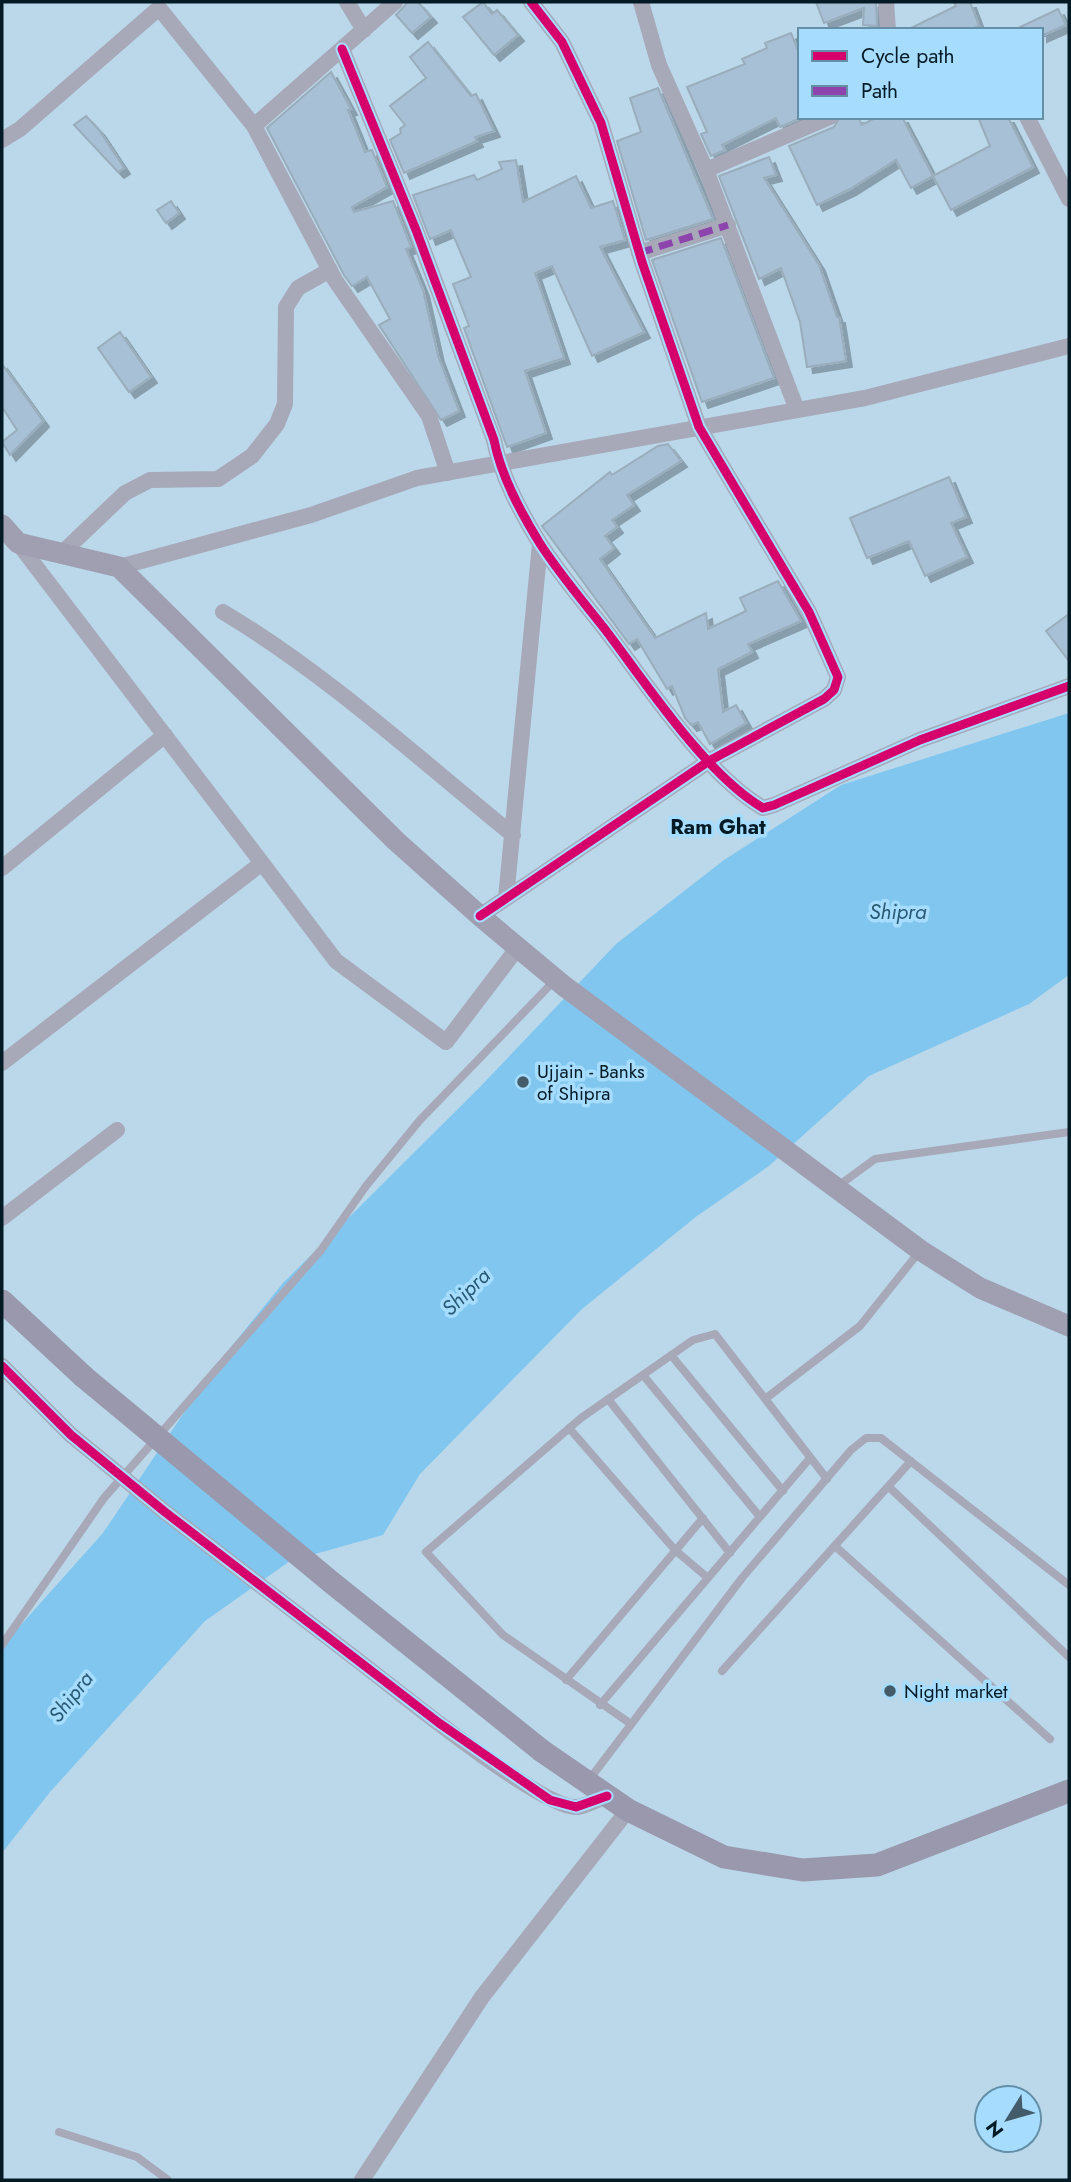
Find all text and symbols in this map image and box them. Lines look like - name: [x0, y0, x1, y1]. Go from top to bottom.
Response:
- legend: [798, 28, 1043, 119]
- text: Cycle path: [861, 41, 954, 71]
- text: Path: [861, 76, 898, 106]
- district label: Ram Ghat: [670, 812, 766, 842]
- water label: Shipra: [869, 897, 927, 927]
- place label: Ujjain - Banks of Shipra: [537, 1058, 645, 1107]
- marker: Ujjain - Banks of Shipra: [515, 1074, 531, 1090]
- water label: Shipra: [435, 1261, 497, 1323]
- water label: Shipra: [42, 1665, 101, 1729]
- place label: Night market: [904, 1678, 1008, 1705]
- marker: Night market: [882, 1683, 898, 1699]
- north arrow: [973, 2084, 1043, 2154]
- text: N: [979, 2115, 1010, 2143]

